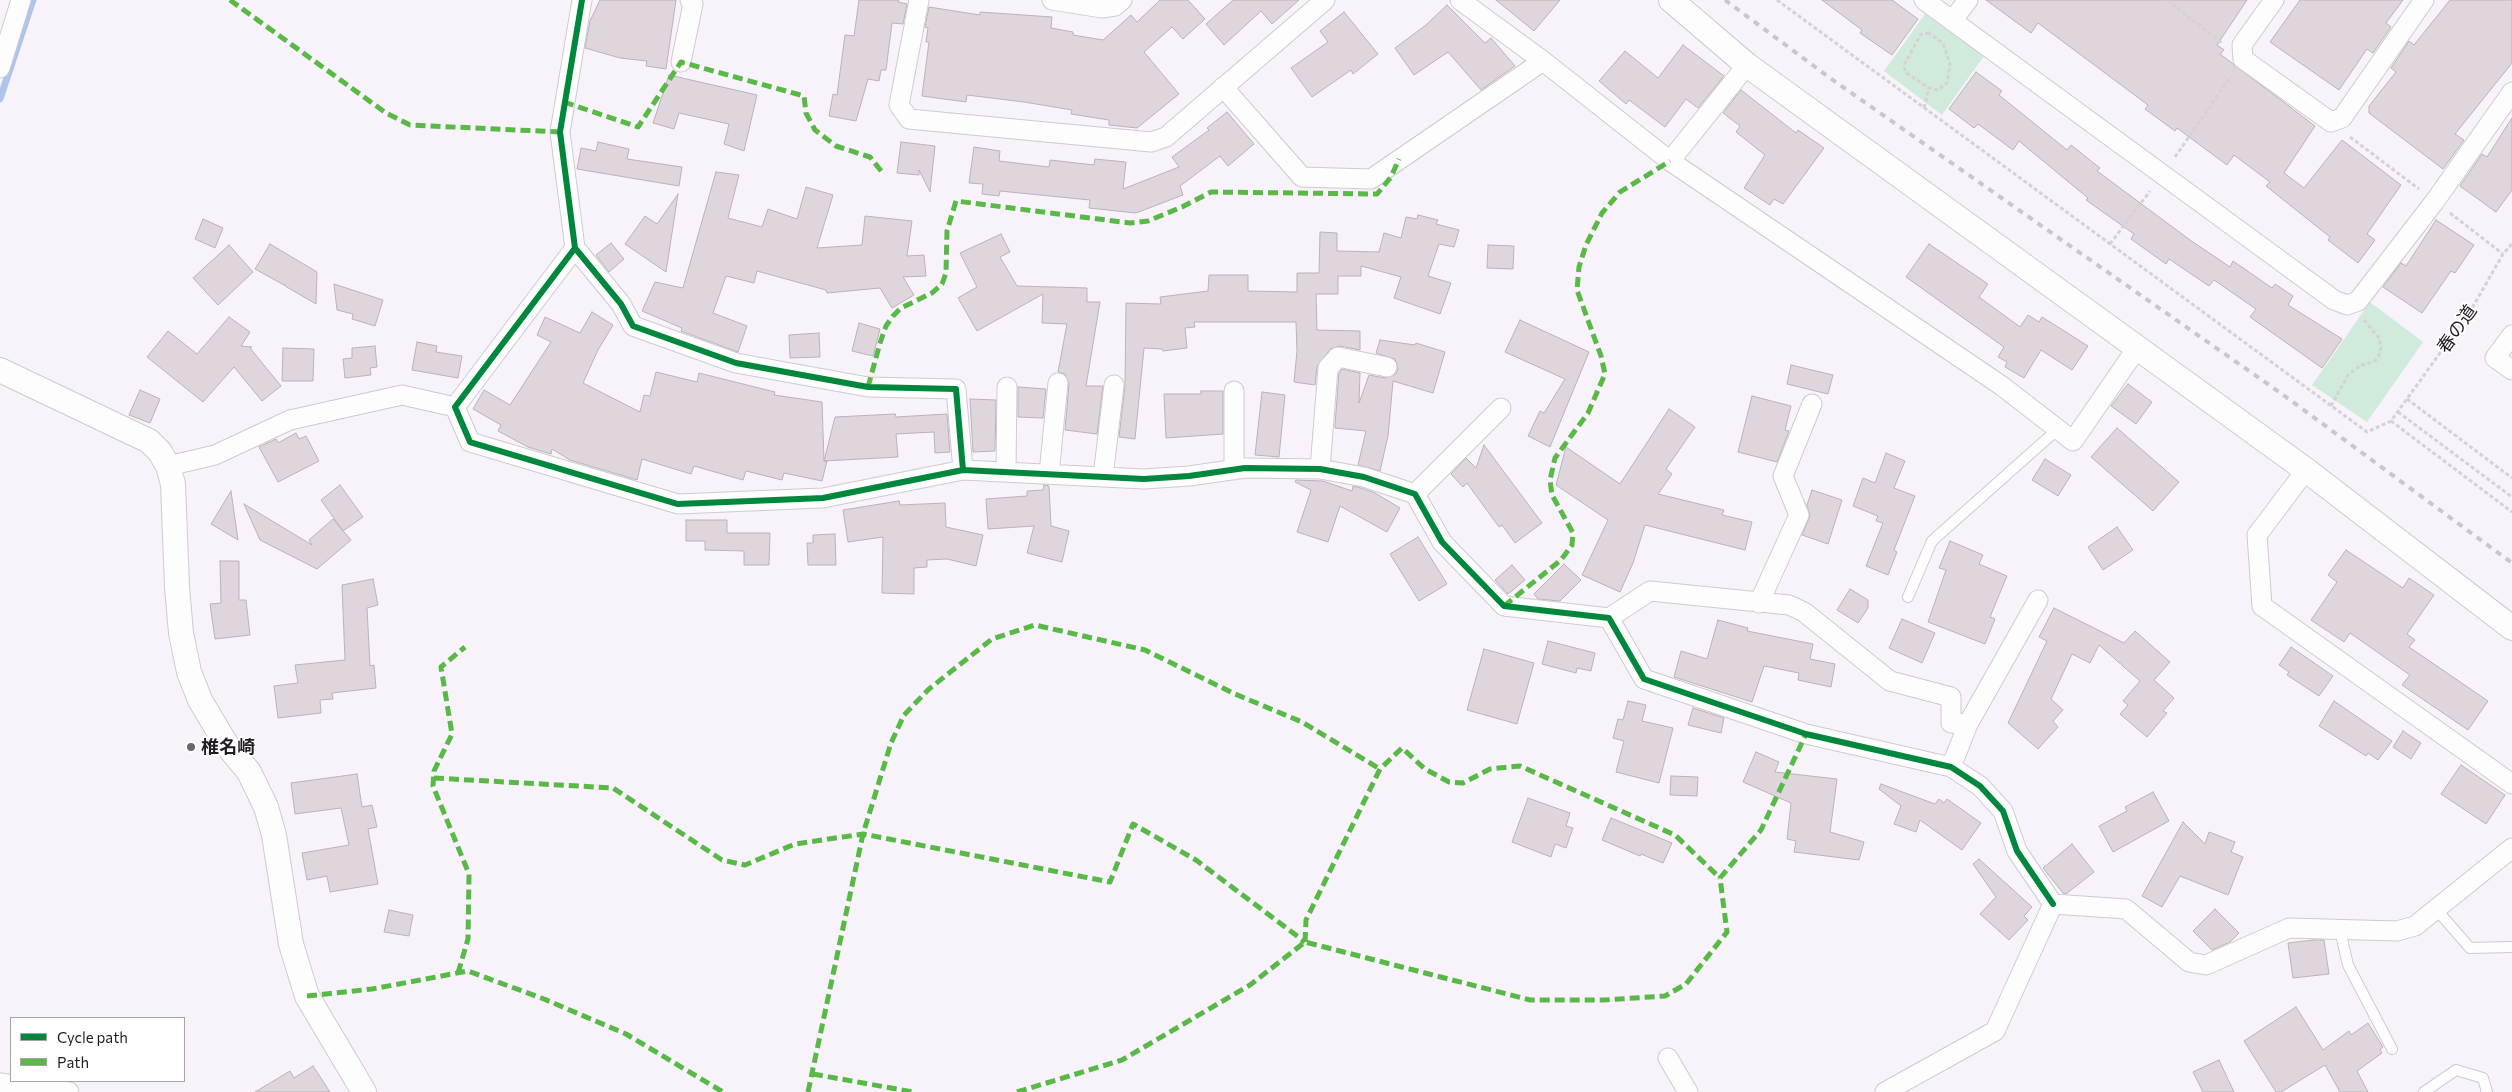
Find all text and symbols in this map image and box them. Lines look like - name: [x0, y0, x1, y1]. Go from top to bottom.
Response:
- street label: 春の道: [2433, 301, 2481, 357]
- place label: 椎名崎: [201, 736, 255, 758]
- marker: 椎名崎: [185, 741, 197, 753]
- legend: [10, 1017, 185, 1082]
- text: Cycle path: [57, 1028, 128, 1046]
- text: Path: [57, 1053, 89, 1071]

